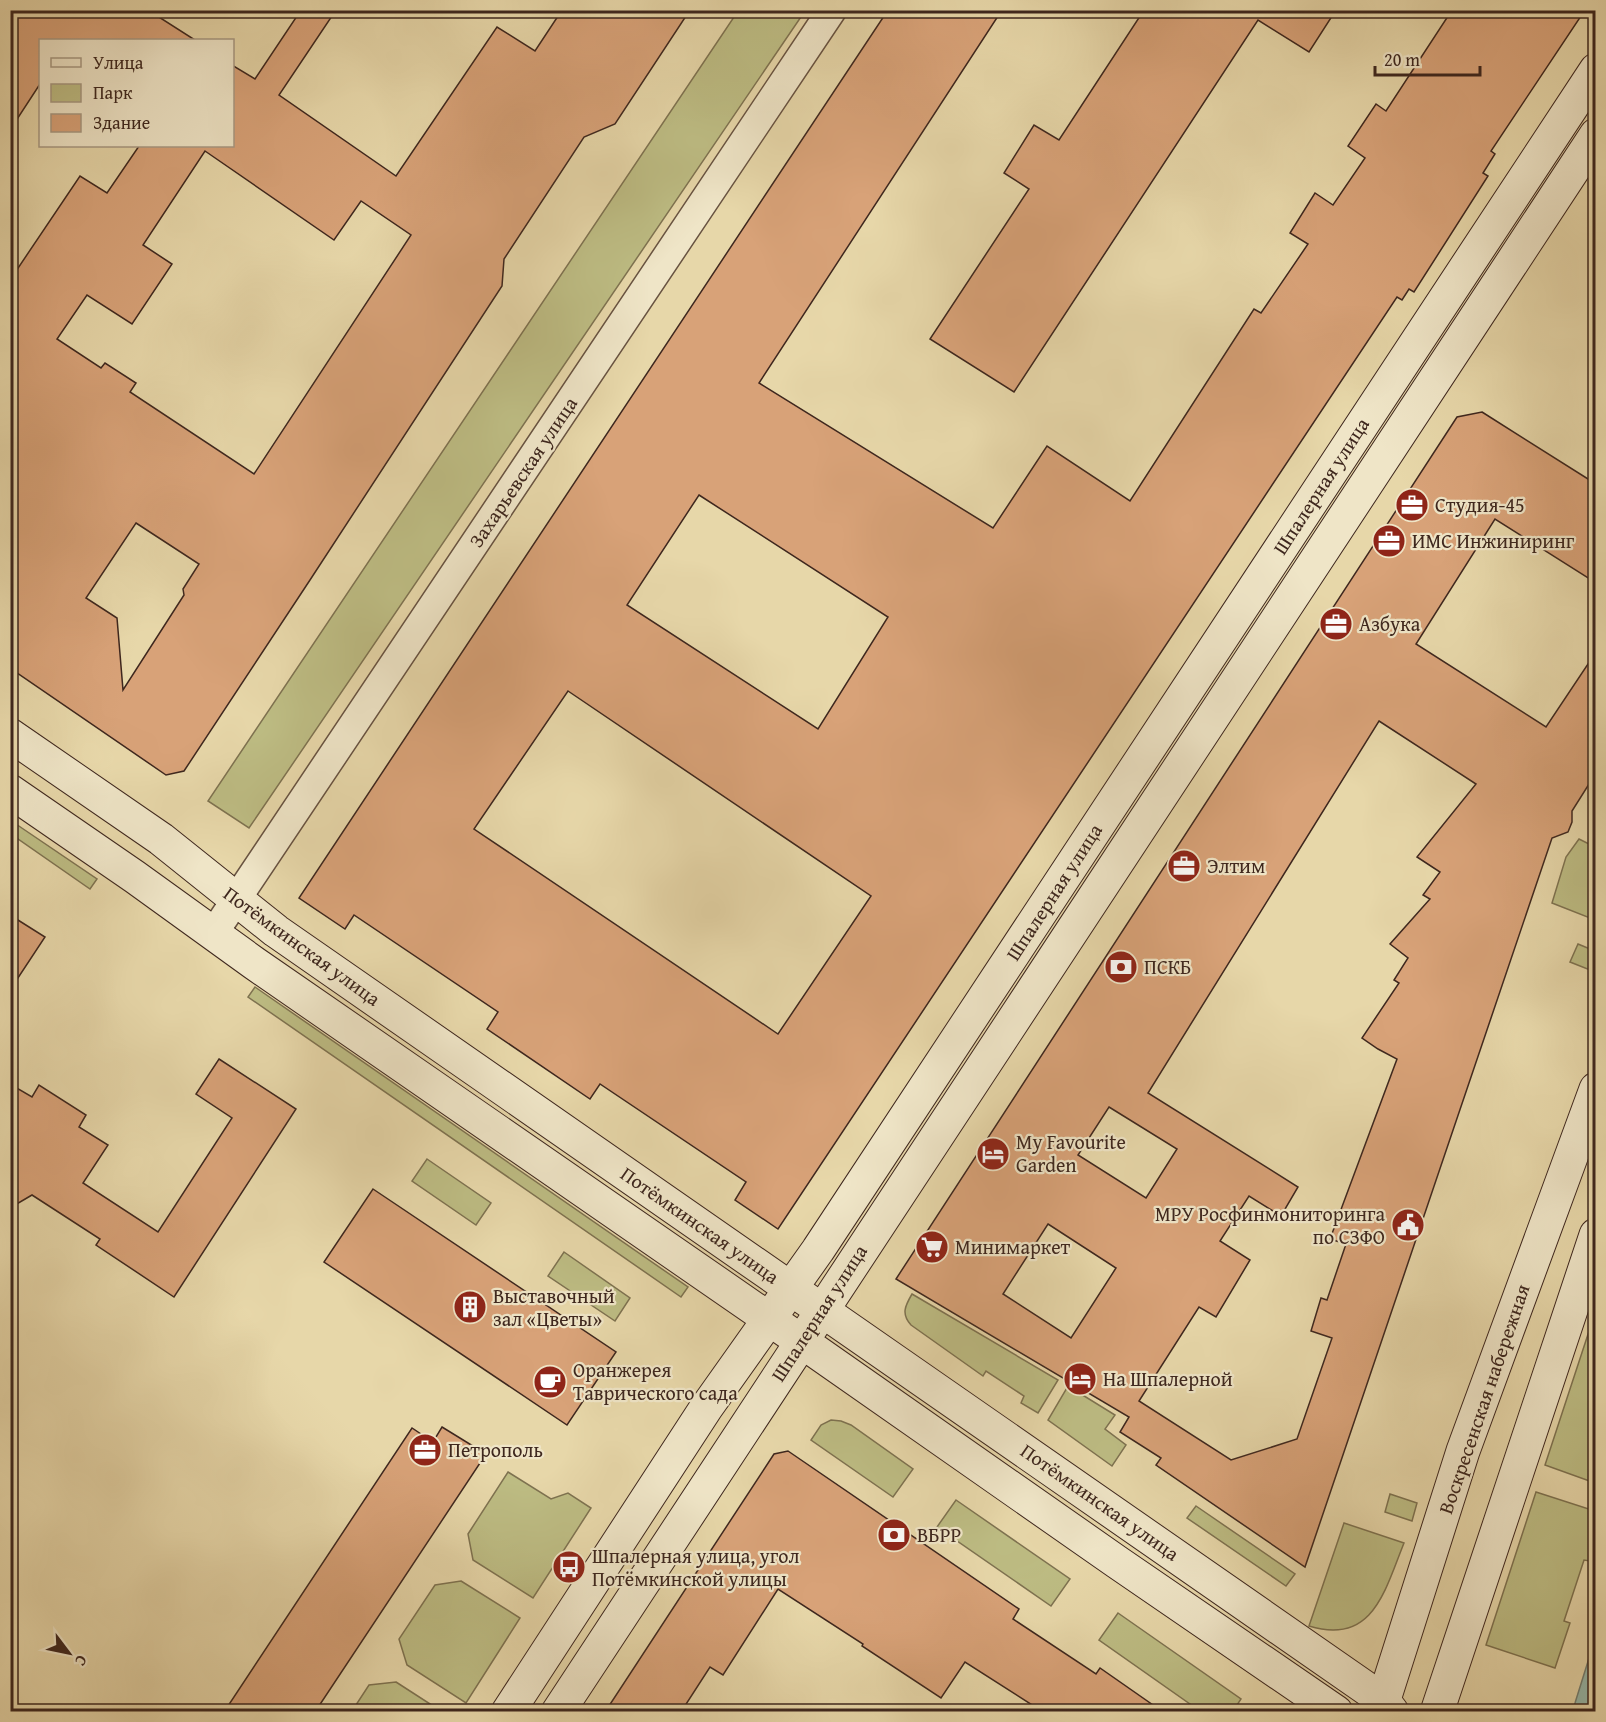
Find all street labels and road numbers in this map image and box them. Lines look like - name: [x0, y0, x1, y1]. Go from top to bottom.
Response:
- street label: Захарьевская улица: [461, 390, 584, 553]
- street label: Шпалерная улица: [1265, 411, 1376, 560]
- street label: Шпалерная улица: [998, 817, 1109, 966]
- street label: Потёмкинская улица: [218, 879, 387, 1013]
- street label: Потёмкинская улица: [615, 1159, 786, 1291]
- street label: Шпалерная улица: [763, 1238, 874, 1387]
- street label: Воскресенская набережная: [1431, 1280, 1536, 1518]
- street label: Потёмкинская улица: [1015, 1436, 1186, 1568]

